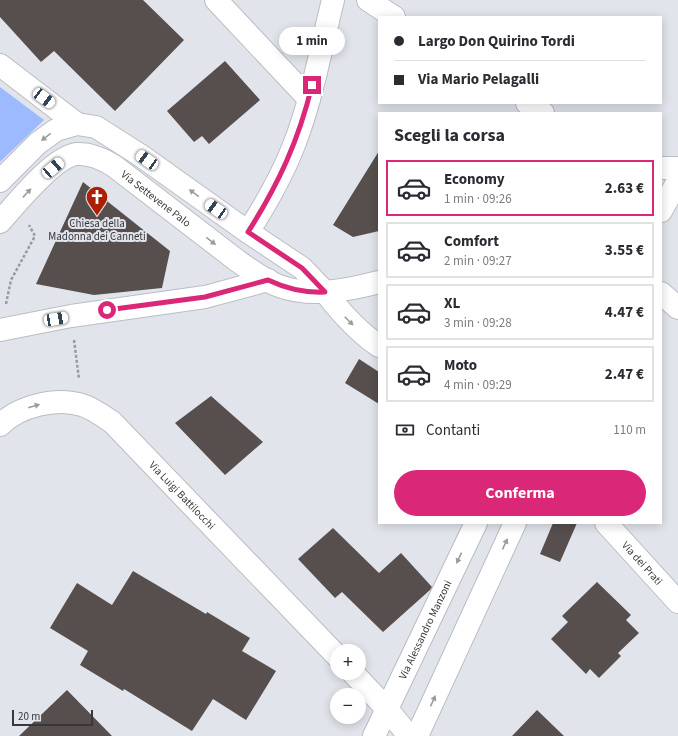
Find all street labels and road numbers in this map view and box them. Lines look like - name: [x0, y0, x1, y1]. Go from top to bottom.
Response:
- street label: Via Settevene Palo: [118, 167, 194, 230]
- street label: Via Luigi Battilocchi: [146, 458, 219, 533]
- street label: Via dei Prati: [619, 538, 666, 588]
- street label: Via Alessandro Manzoni: [395, 578, 455, 682]

